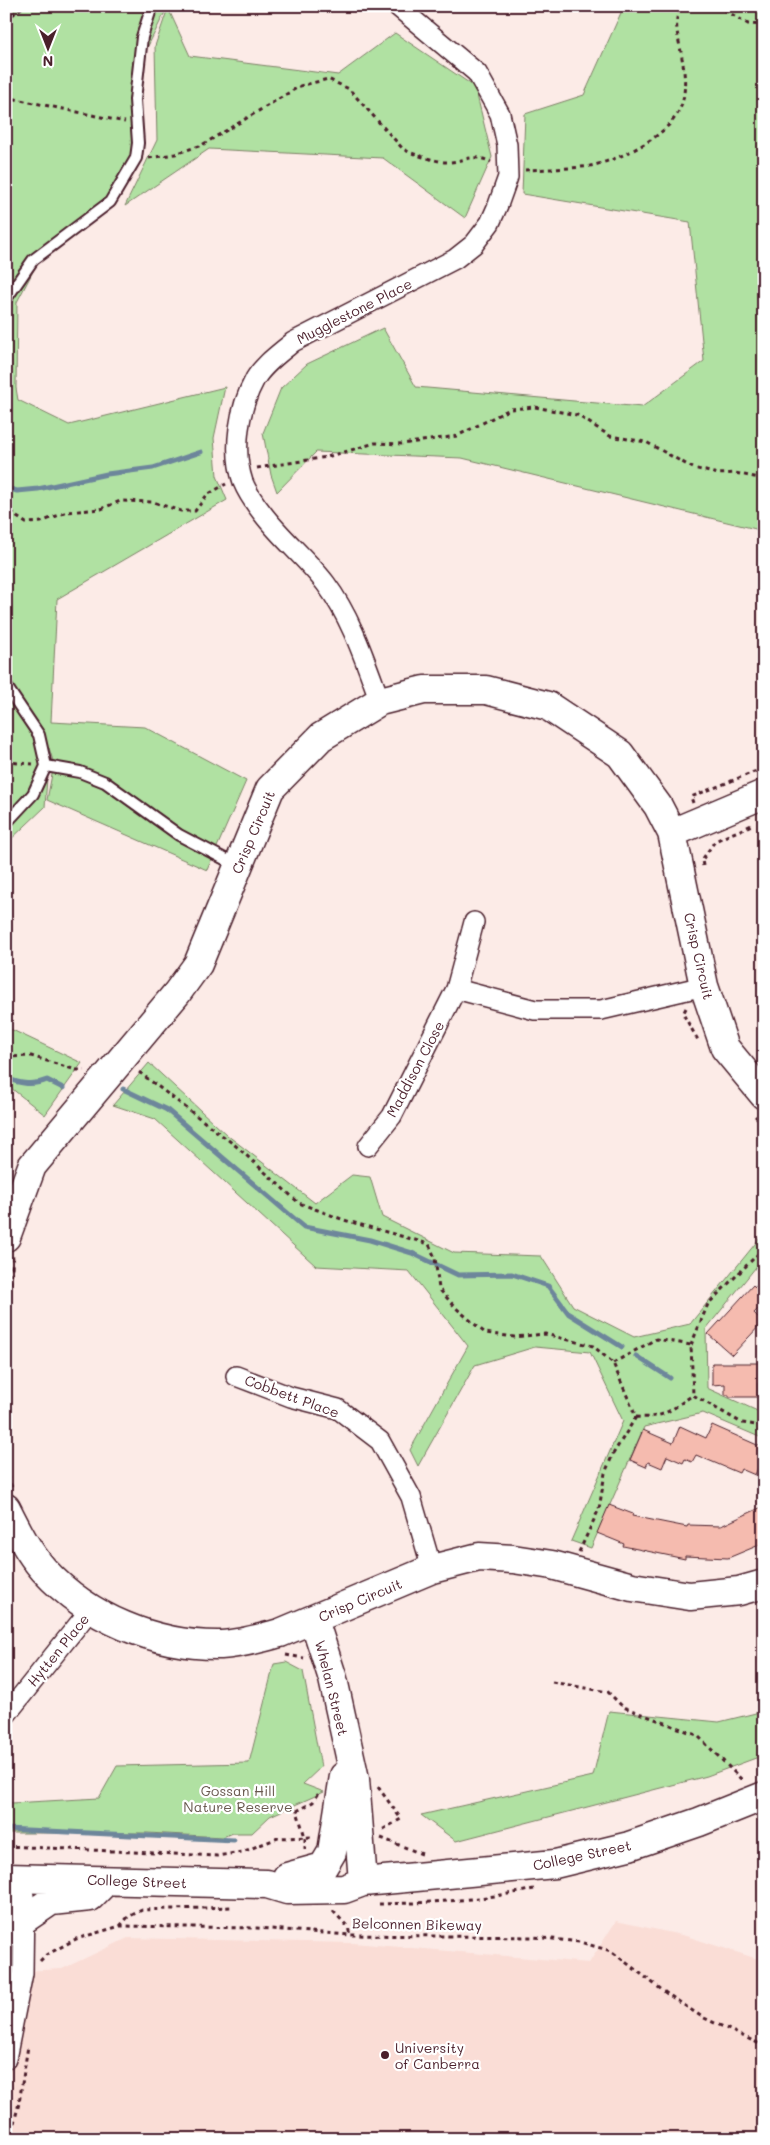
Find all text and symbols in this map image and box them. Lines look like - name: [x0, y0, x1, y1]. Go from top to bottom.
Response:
- north arrow: [22, 22, 72, 72]
- text: N: [43, 52, 53, 71]
- street label: Mugglestone Place: [293, 274, 415, 348]
- street label: Crisp Circuit: [227, 787, 279, 877]
- street label: Crisp Circuit: [680, 911, 718, 1001]
- street label: Maddison Close: [382, 1018, 448, 1120]
- street label: Cobbett Place: [242, 1370, 342, 1422]
- street label: Crisp Circuit: [315, 1574, 405, 1626]
- street label: Hytten Place: [23, 1610, 93, 1690]
- street label: Whelan Street: [311, 1638, 353, 1738]
- park label: Gossan Hill Nature Reserve: [183, 1781, 293, 1816]
- street label: College Street: [531, 1835, 633, 1875]
- street label: College Street: [87, 1870, 187, 1892]
- street label: Belconnen Bikeway: [352, 1913, 482, 1935]
- place label: University of Canberra: [395, 2038, 480, 2073]
- marker: University of Canberra: [379, 2049, 391, 2061]

